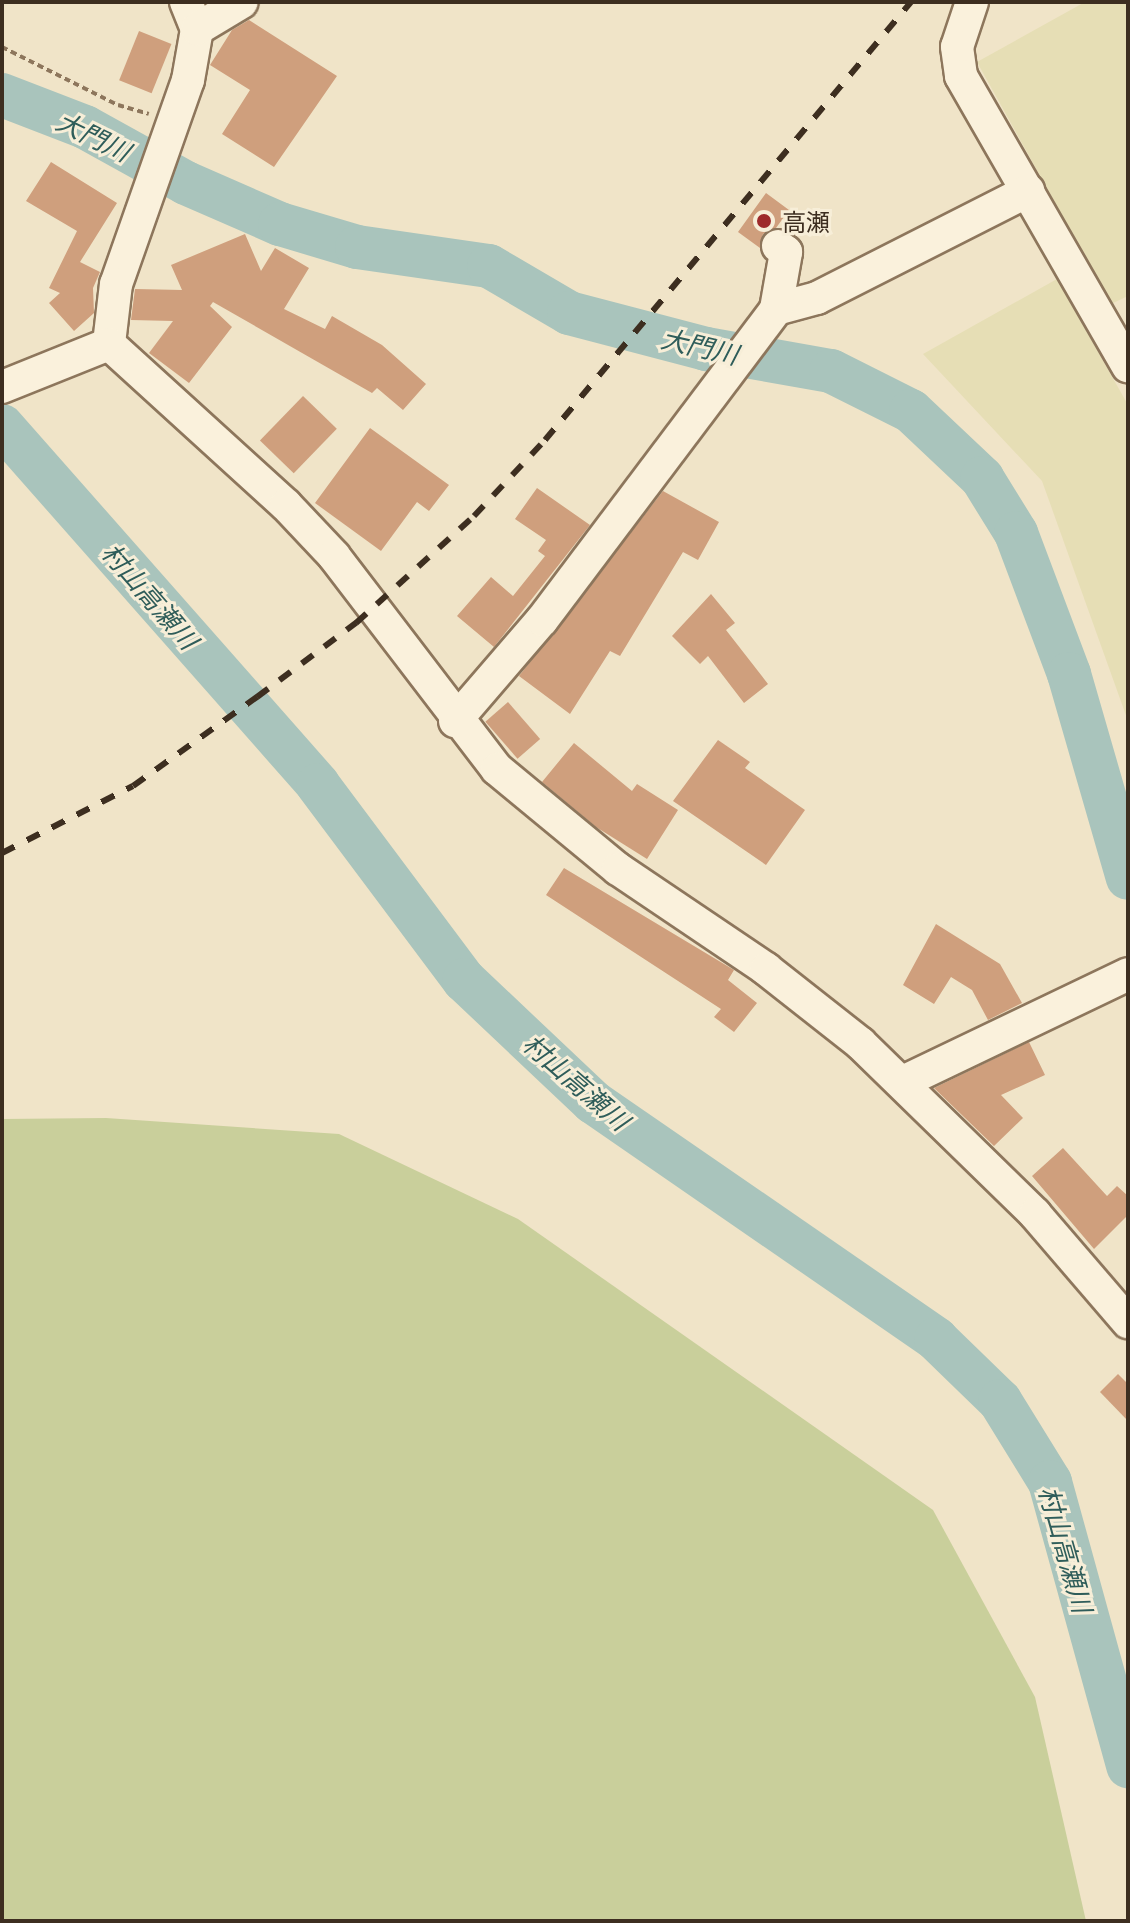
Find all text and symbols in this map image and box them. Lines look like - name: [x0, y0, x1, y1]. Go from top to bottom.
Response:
- water label: 大門川: [52, 104, 136, 166]
- place label: 高瀬: [782, 207, 830, 235]
- marker: 高瀬: [753, 210, 775, 232]
- water label: 大門川: [658, 321, 742, 369]
- water label: 村山高瀬川: [97, 536, 205, 654]
- water label: 村山高瀬川: [518, 1027, 636, 1135]
- water label: 村山高瀬川: [1034, 1482, 1100, 1616]

